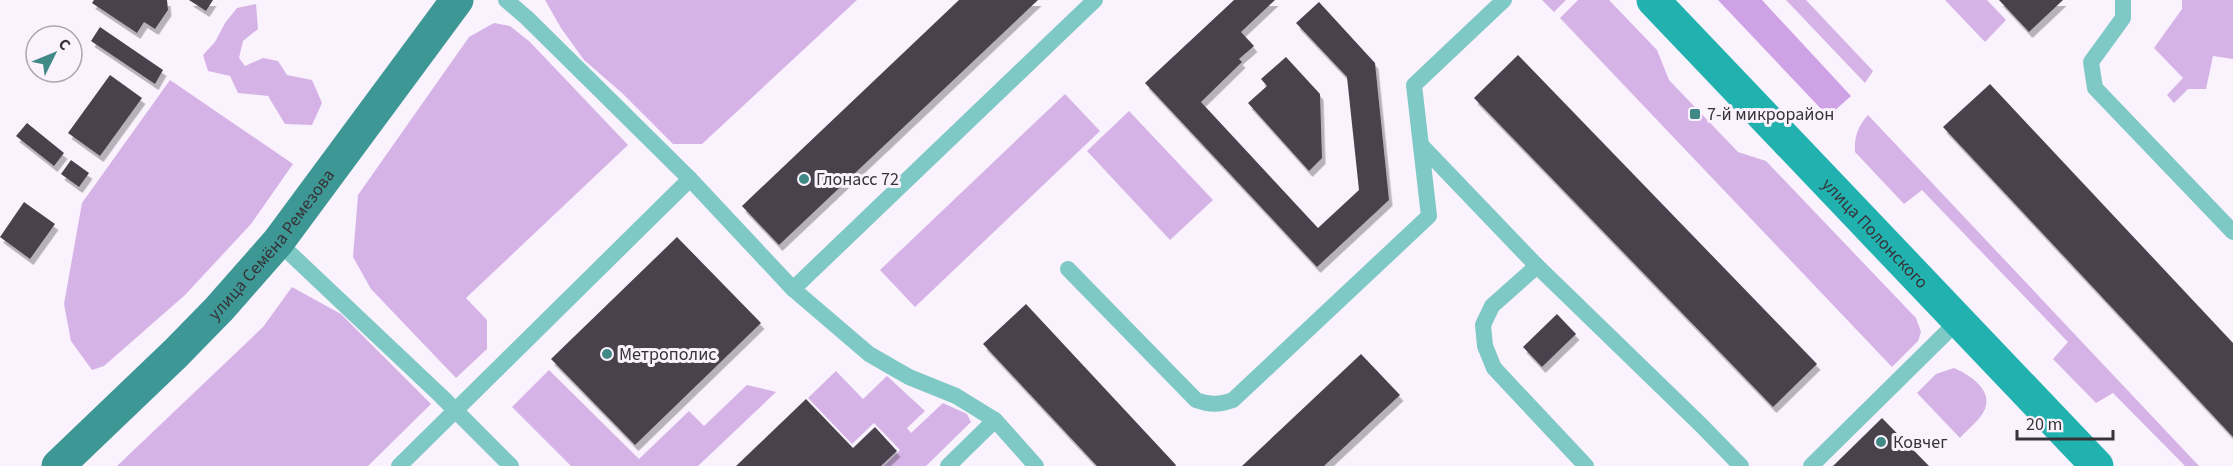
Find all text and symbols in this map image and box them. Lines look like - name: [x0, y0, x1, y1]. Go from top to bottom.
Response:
- north arrow: [24, 24, 84, 84]
- text: С: [53, 34, 75, 55]
- place label: 7-й микрорайон: [1707, 102, 1834, 127]
- marker: 7-й микрорайон: [1688, 107, 1702, 121]
- street label: улица Семёна Ремезова: [203, 164, 341, 326]
- place label: Глонасс 72: [816, 167, 899, 192]
- marker: Глонасс 72: [797, 172, 811, 186]
- street label: улица Полонского: [1816, 172, 1934, 294]
- place label: Метрополис: [619, 342, 717, 367]
- marker: Метрополис: [600, 347, 614, 361]
- scale bar: [2017, 403, 2113, 441]
- text: 20 m: [2026, 412, 2062, 437]
- place label: Ковчег: [1893, 430, 1948, 455]
- marker: Ковчег: [1874, 435, 1888, 449]

